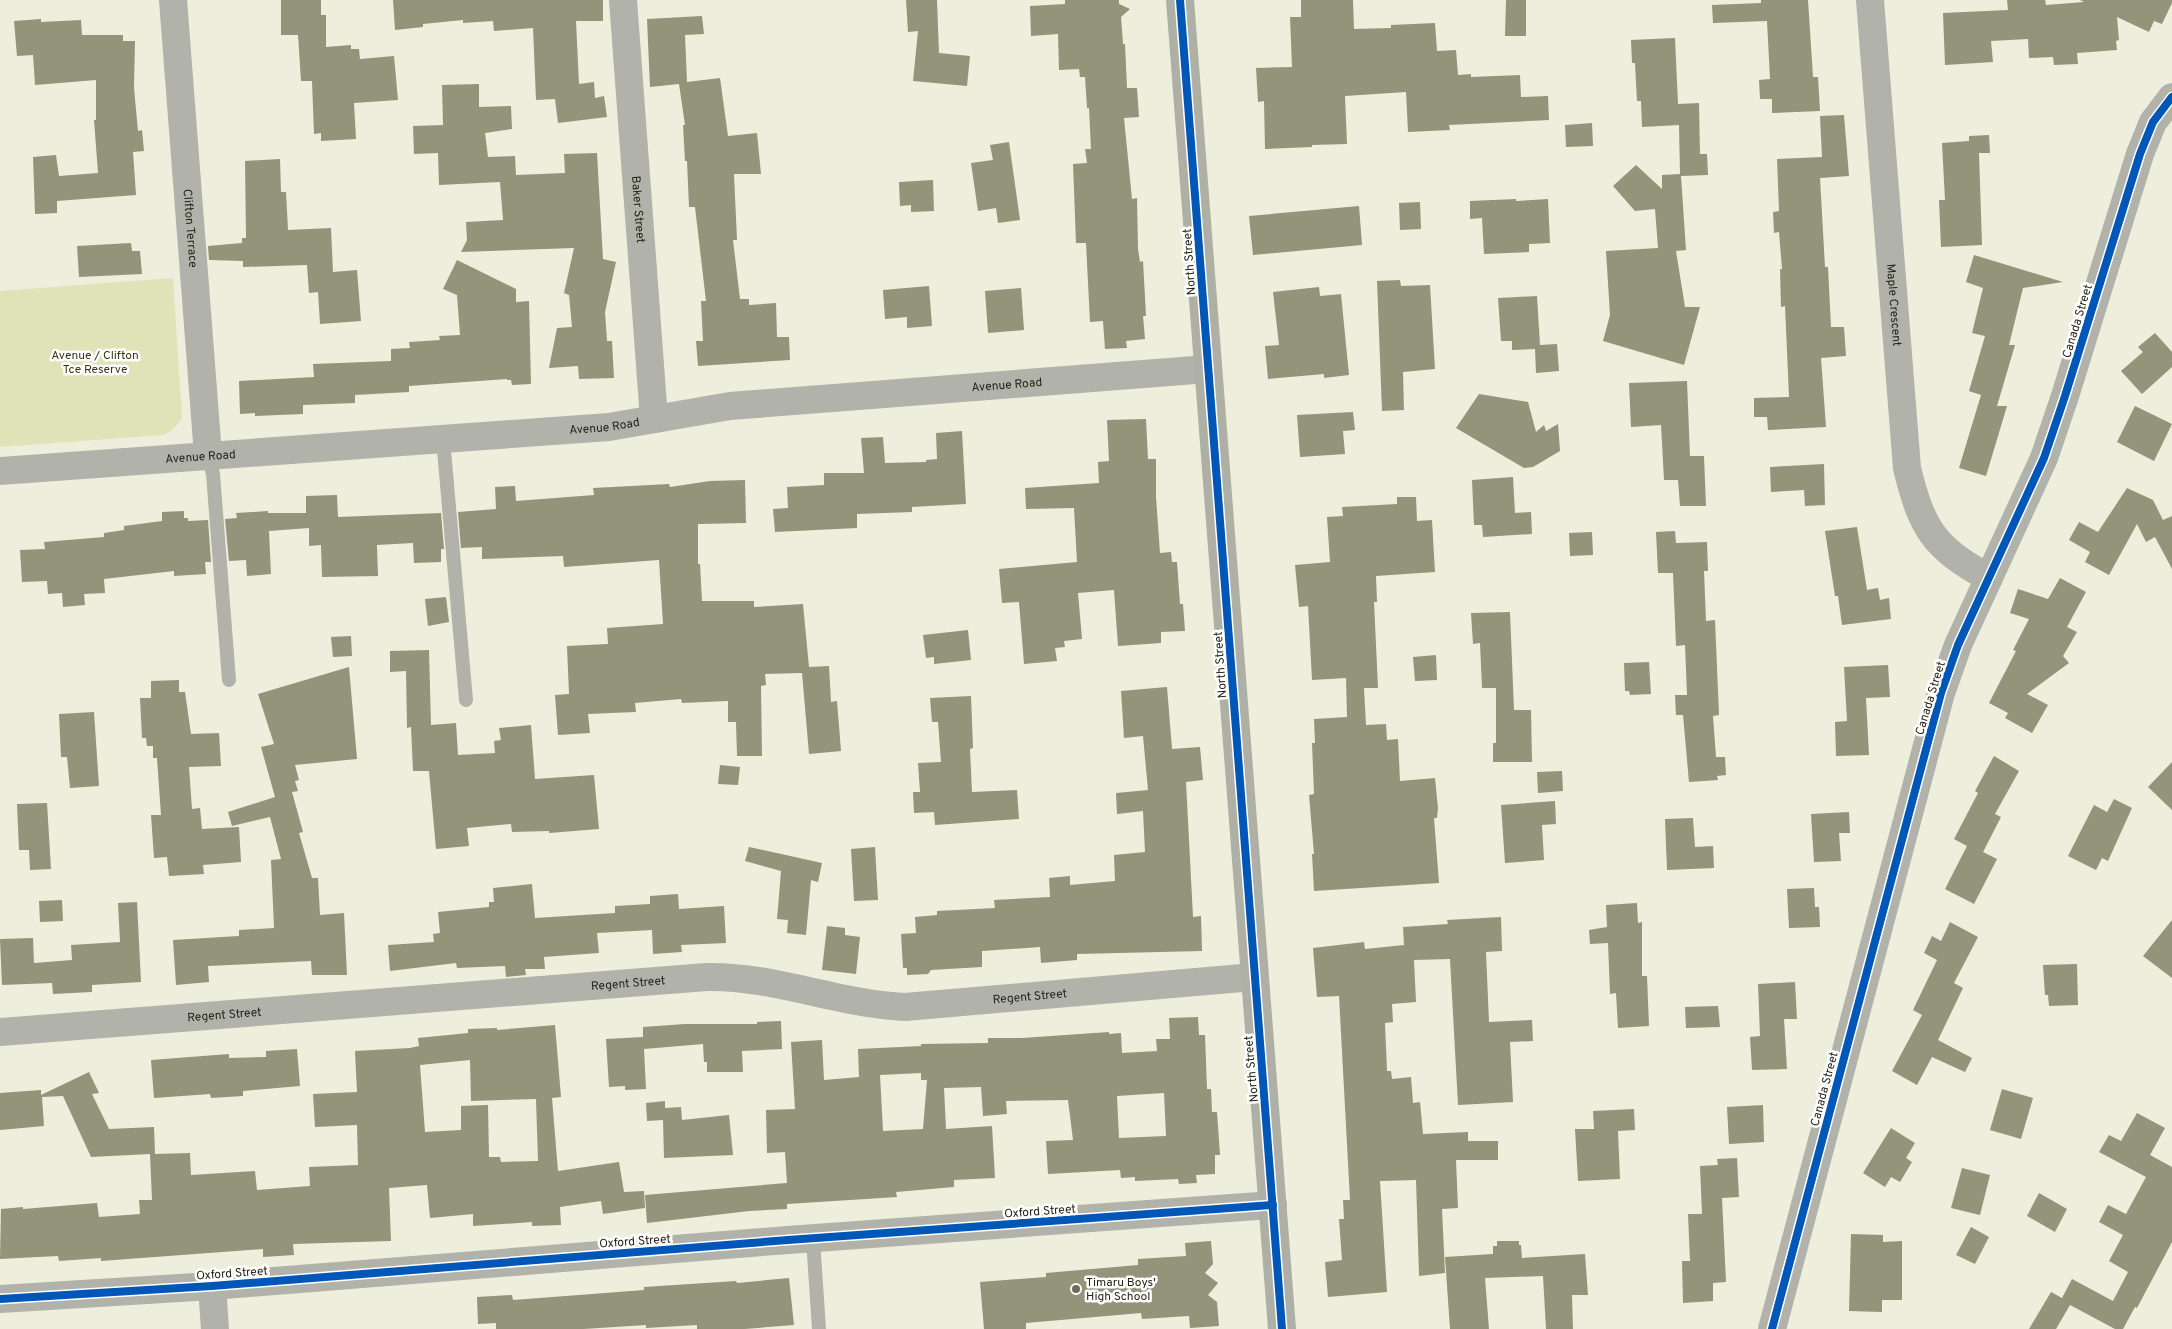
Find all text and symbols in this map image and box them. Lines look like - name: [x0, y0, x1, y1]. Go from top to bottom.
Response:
- street label: Baker Street: [627, 175, 648, 244]
- street label: Clifton Terrace: [179, 188, 201, 268]
- street label: North Street: [1180, 228, 1200, 296]
- street label: Maple Crescent: [1882, 263, 1904, 347]
- street label: Canada Street: [2059, 282, 2097, 360]
- park label: Avenue / Clifton Tce Reserve: [51, 348, 139, 378]
- street label: Avenue Road: [971, 375, 1043, 396]
- street label: Avenue Road: [569, 415, 641, 439]
- street label: Avenue Road: [165, 447, 236, 468]
- street label: North Street: [1211, 631, 1231, 699]
- street label: Canada Street: [1912, 659, 1950, 737]
- street label: Regent Street: [590, 973, 666, 995]
- street label: Regent Street: [992, 986, 1068, 1008]
- street label: Regent Street: [187, 1005, 262, 1026]
- street label: North Street: [1241, 1035, 1263, 1103]
- street label: Canada Street: [1807, 1050, 1843, 1128]
- street label: Oxford Street: [1004, 1202, 1076, 1222]
- street label: Oxford Street: [599, 1232, 671, 1252]
- street label: Oxford Street: [196, 1264, 268, 1284]
- place label: Timaru Boys' High School: [1086, 1275, 1156, 1305]
- marker: Timaru Boys' High School: [1070, 1283, 1082, 1295]

